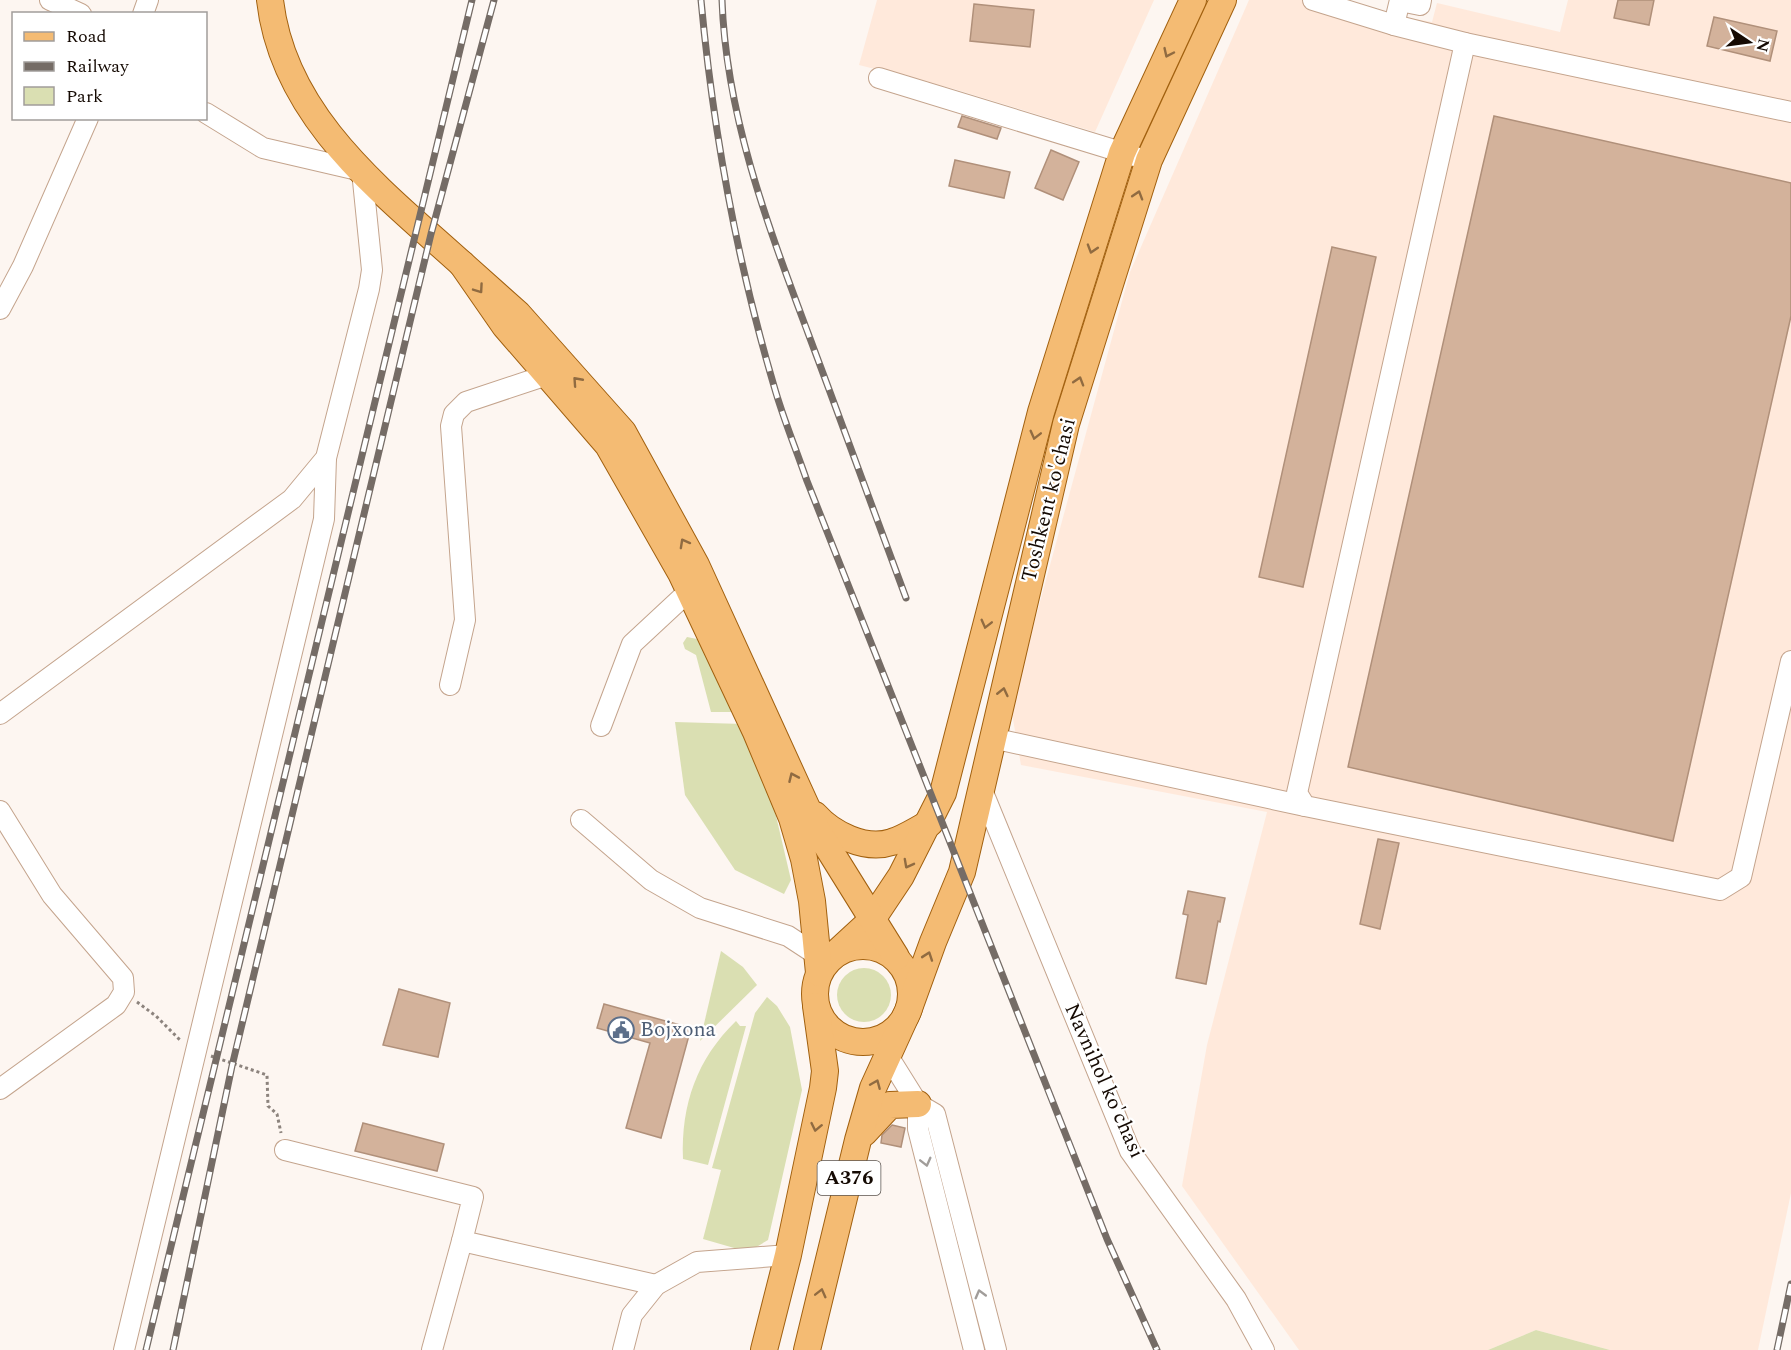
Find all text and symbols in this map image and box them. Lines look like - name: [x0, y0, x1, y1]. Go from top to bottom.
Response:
- legend: [12, 12, 207, 120]
- north arrow: [1719, 12, 1779, 72]
- text: Road: [66, 23, 107, 50]
- text: N: [1749, 36, 1776, 54]
- one-way arrow: [1164, 46, 1176, 57]
- text: Railway: [66, 53, 130, 80]
- text: Park: [66, 83, 103, 110]
- one-way arrow: [1131, 190, 1143, 201]
- one-way arrow: [1087, 243, 1099, 254]
- one-way arrow: [472, 282, 483, 293]
- one-way arrow: [1072, 376, 1085, 387]
- one-way arrow: [573, 377, 584, 388]
- street label: Toshkent ko'chasi: [1013, 415, 1085, 585]
- one-way arrow: [1029, 430, 1042, 440]
- one-way arrow: [680, 539, 691, 549]
- one-way arrow: [981, 619, 994, 629]
- one-way arrow: [996, 687, 1009, 697]
- one-way arrow: [788, 772, 800, 783]
- one-way arrow: [904, 858, 915, 868]
- one-way arrow: [920, 951, 933, 962]
- street label: Navnihol ko'chasi: [1056, 998, 1152, 1164]
- place label: Bojxona: [640, 1014, 717, 1046]
- public building icon: Bojxona: [606, 1015, 636, 1045]
- one-way arrow: [868, 1080, 880, 1091]
- one-way arrow: [810, 1121, 823, 1131]
- one-way arrow: [919, 1157, 932, 1167]
- road number: A376: [818, 1161, 880, 1195]
- one-way arrow: [813, 1288, 826, 1298]
- one-way arrow: [975, 1289, 988, 1299]

